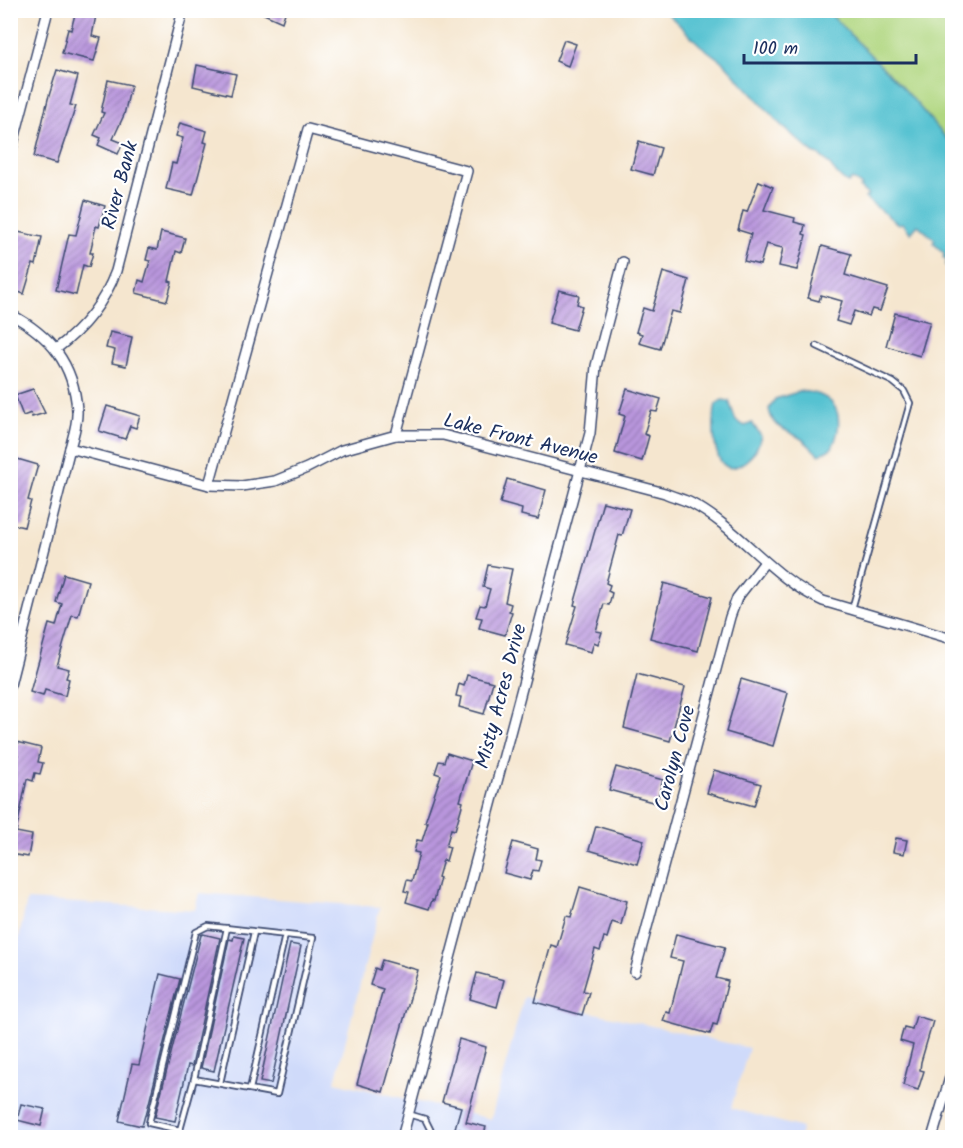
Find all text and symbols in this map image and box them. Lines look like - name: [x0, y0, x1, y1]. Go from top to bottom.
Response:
- scale bar: [744, 27, 916, 65]
- text: 100 m: [753, 35, 798, 64]
- street label: River Bank: [94, 137, 148, 233]
- street label: Lake Front Avenue: [440, 405, 601, 475]
- street label: Misty Acres Drive: [467, 620, 537, 773]
- street label: Carolyn Cove: [646, 702, 705, 815]

